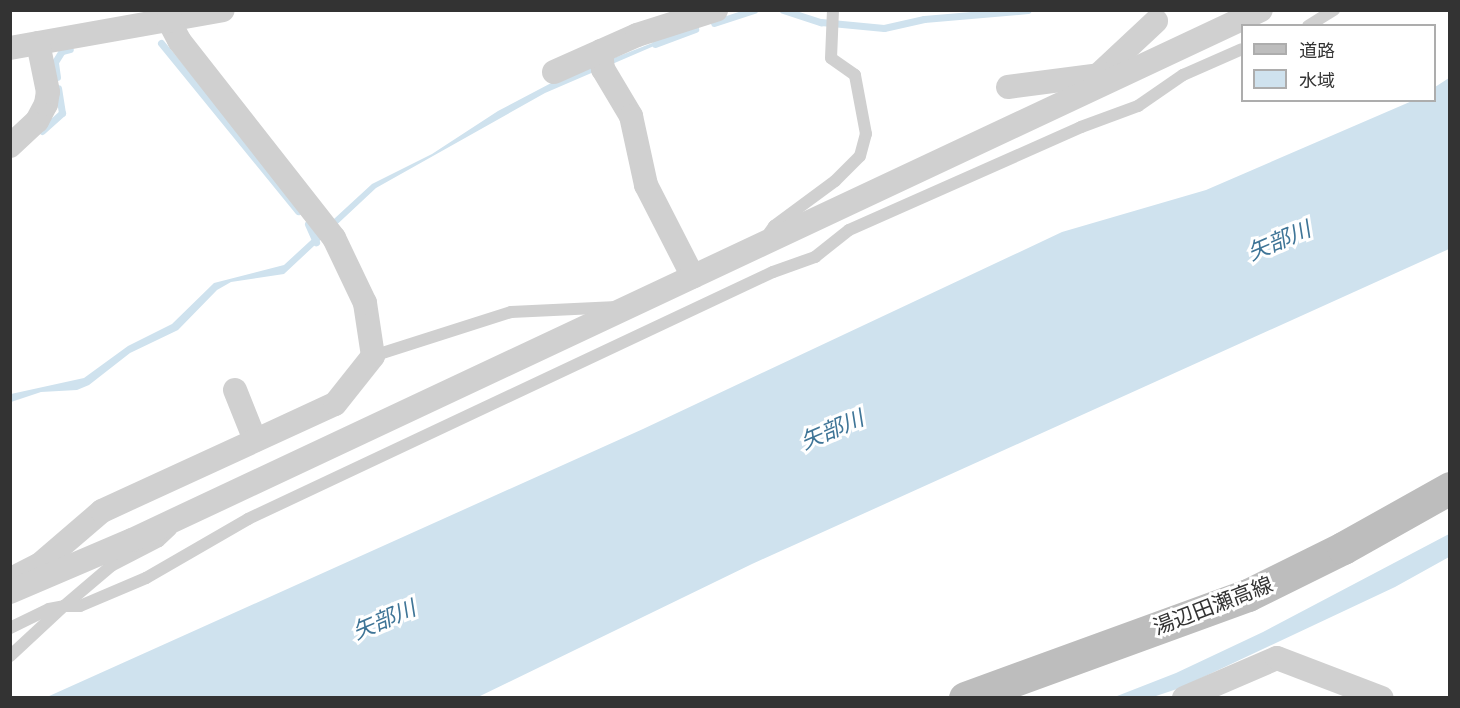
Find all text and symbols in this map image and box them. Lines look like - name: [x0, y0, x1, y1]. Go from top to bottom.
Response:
- legend: [1241, 24, 1436, 102]
- text: 道路: [1299, 39, 1335, 62]
- text: 水域: [1299, 69, 1335, 92]
- water label: 矢部川: [1243, 216, 1315, 266]
- water label: 矢部川: [796, 405, 868, 455]
- street label: 湯辺田瀬高線: [1150, 572, 1276, 640]
- water label: 矢部川: [348, 595, 420, 645]

